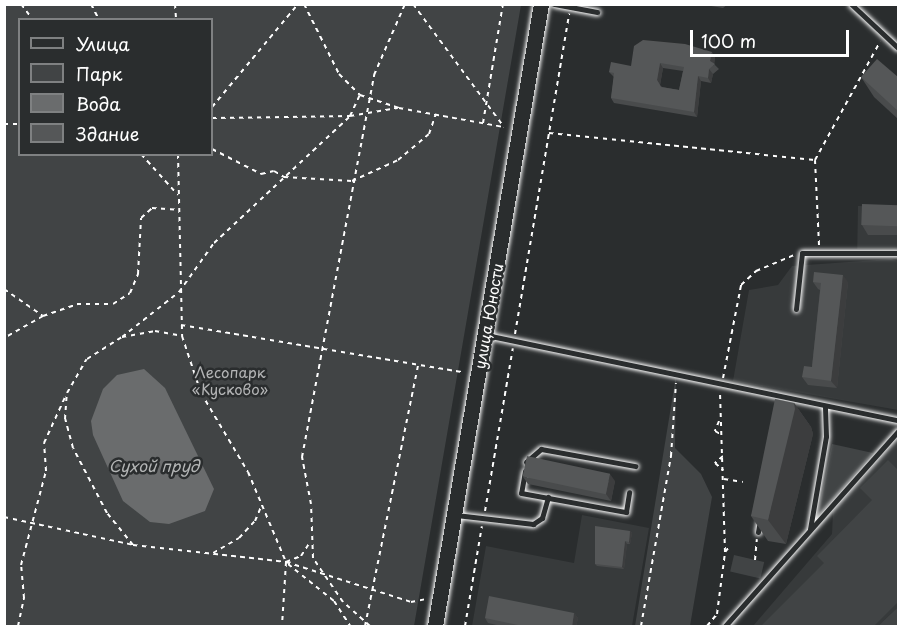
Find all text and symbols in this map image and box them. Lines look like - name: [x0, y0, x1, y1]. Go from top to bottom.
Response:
- legend: [18, 18, 213, 156]
- scale bar: [693, 18, 852, 56]
- text: 100 m: [701, 27, 756, 54]
- text: Улица: [76, 30, 130, 57]
- text: Парк: [76, 60, 122, 87]
- text: Вода: [76, 90, 121, 117]
- text: Здание: [76, 120, 139, 147]
- street label: улица Юности: [470, 262, 506, 370]
- park label: Лесопарк «Кусково»: [192, 362, 268, 397]
- water label: Сухой пруд: [109, 455, 199, 475]

